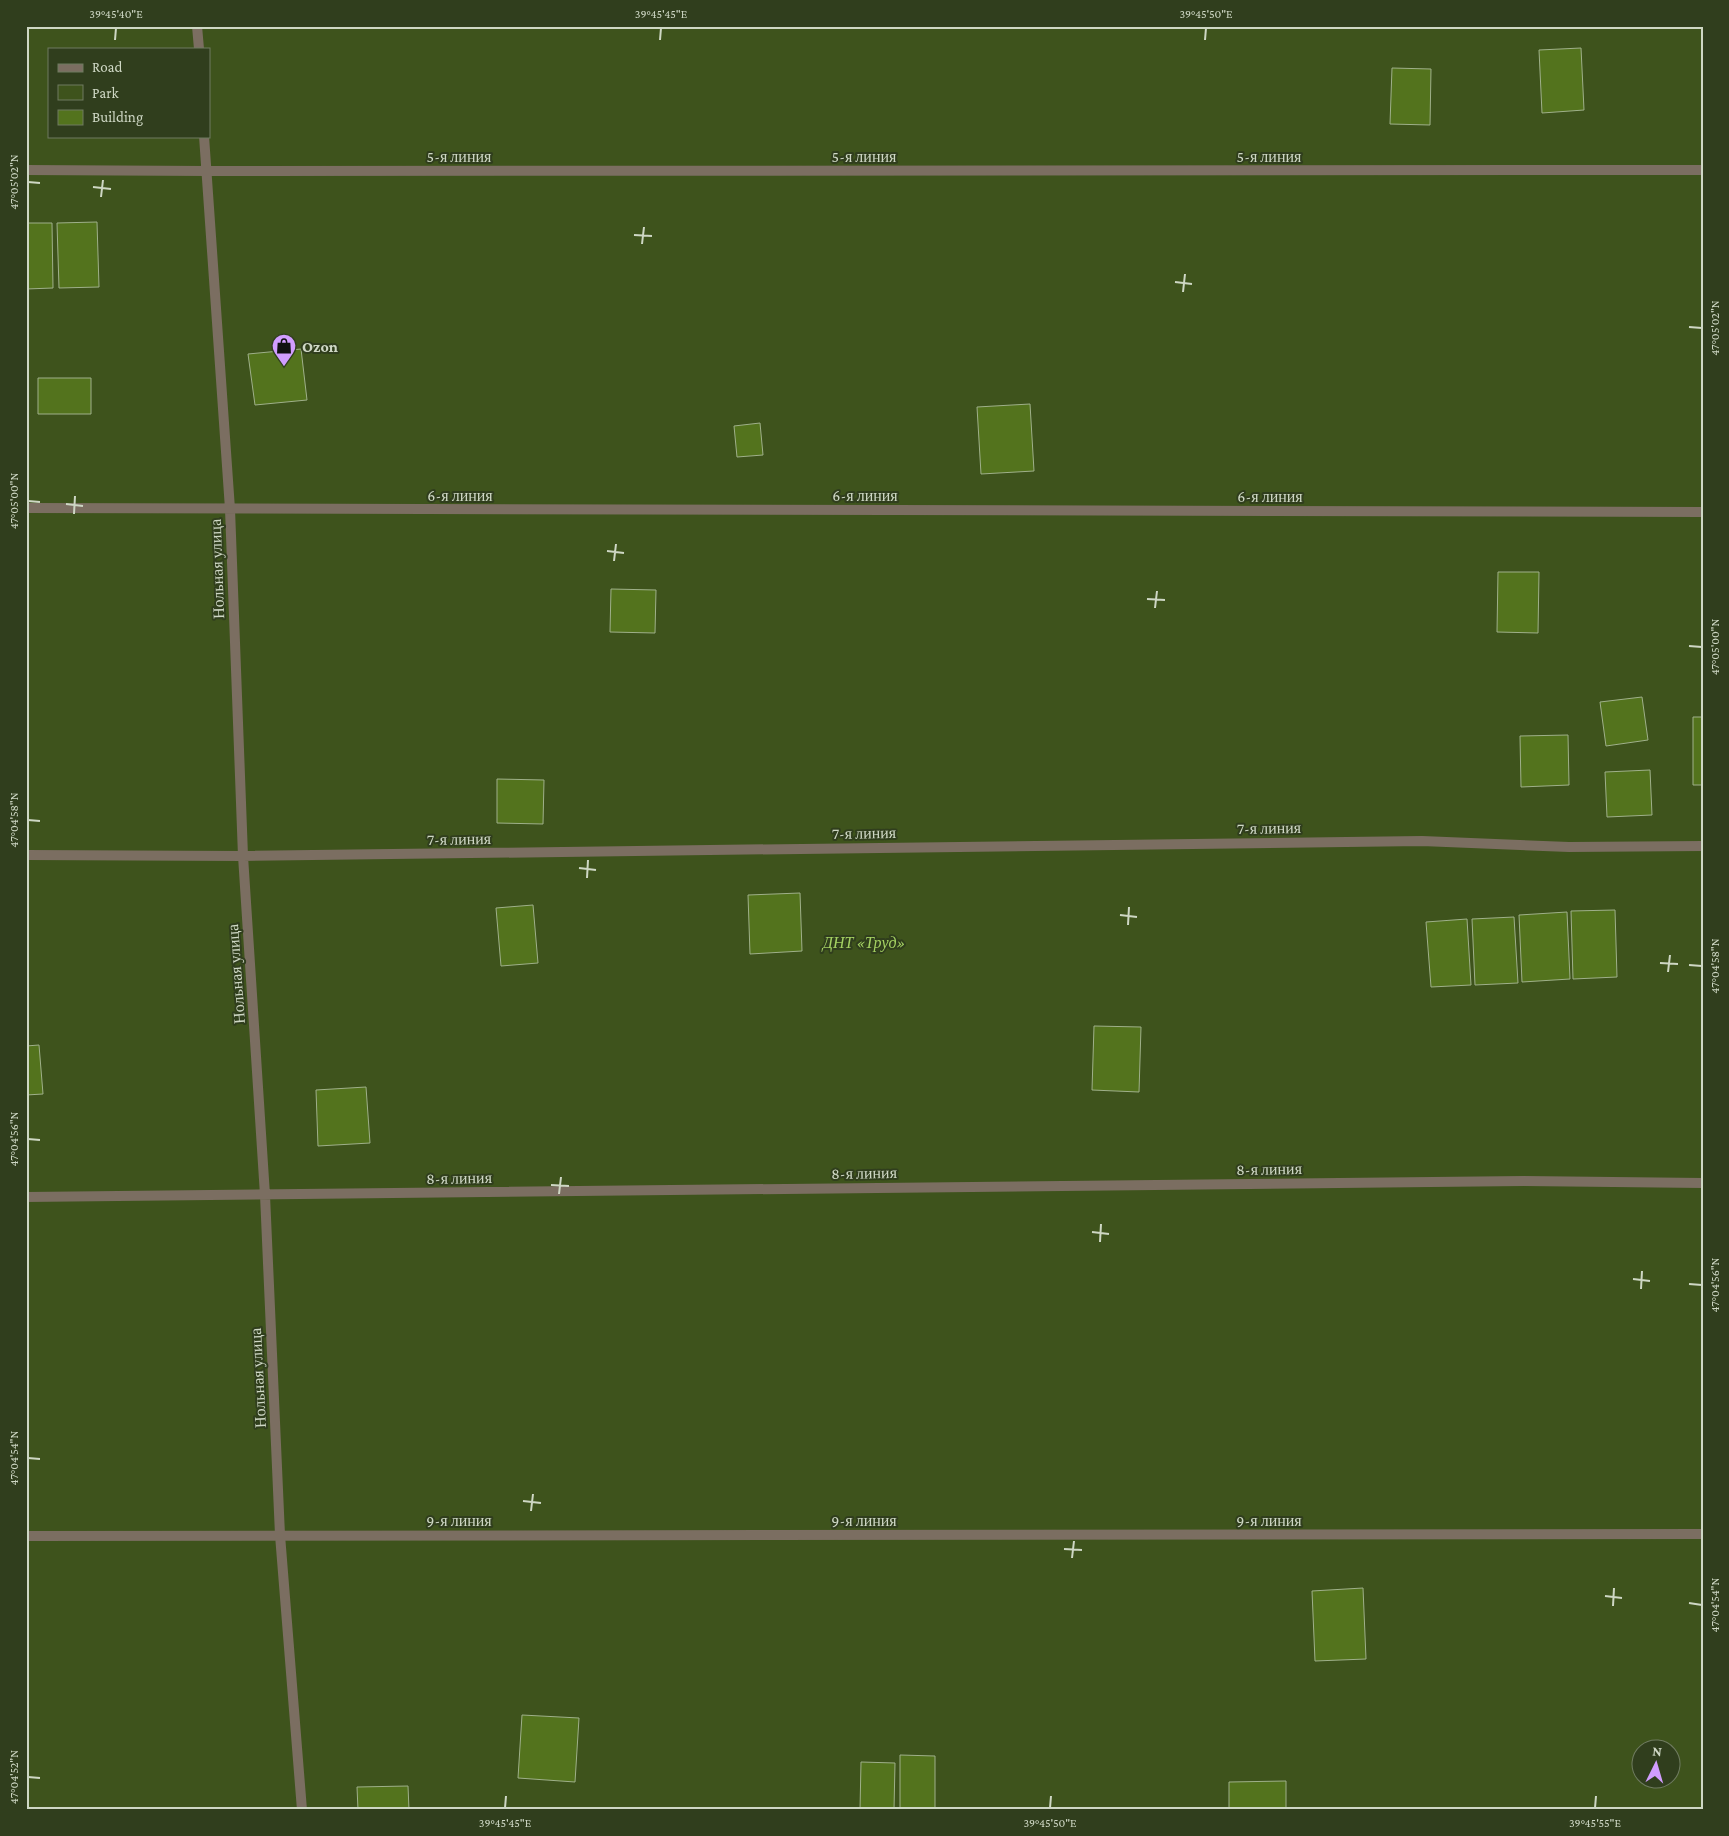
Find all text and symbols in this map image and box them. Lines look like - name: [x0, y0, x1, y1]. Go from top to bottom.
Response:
- text: 39°45'40"E: [89, 7, 143, 21]
- text: 39°45'45"E: [635, 7, 688, 21]
- text: 39°45'50"E: [1179, 7, 1233, 21]
- legend: [48, 48, 210, 138]
- text: Road: [92, 59, 123, 75]
- text: Park: [92, 85, 119, 101]
- text: Building: [92, 109, 143, 126]
- street label: 5-я линия: [427, 148, 492, 165]
- street label: 5-я линия: [832, 148, 897, 165]
- street label: 5-я линия: [1237, 148, 1302, 165]
- text: 47°05'02"N: [7, 154, 21, 210]
- text: 47°05'02"N: [1708, 300, 1722, 356]
- shop icon: Ozon: [271, 333, 297, 367]
- place label: Ozon: [302, 338, 338, 355]
- text: 47°05'00"N: [7, 473, 21, 529]
- street label: 6-я линия: [427, 487, 493, 504]
- street label: 6-я линия: [832, 487, 898, 504]
- street label: 6-я линия: [1237, 488, 1303, 505]
- street label: Нольная улица: [207, 519, 228, 619]
- text: 47°05'00"N: [1708, 619, 1722, 675]
- text: 47°04'58"N: [7, 792, 21, 848]
- street label: 7-я линия: [1237, 819, 1302, 837]
- street label: 7-я линия: [832, 824, 897, 842]
- street label: 7-я линия: [427, 830, 492, 848]
- street label: Нольная улица: [224, 923, 249, 1025]
- park label: ДНТ «Труд»: [821, 934, 905, 952]
- text: 47°04'58"N: [1708, 938, 1722, 994]
- text: 47°04'56"N: [7, 1111, 21, 1167]
- street label: 8-я линия: [1236, 1160, 1303, 1178]
- street label: 8-я линия: [831, 1164, 898, 1182]
- street label: 8-я линия: [426, 1169, 493, 1187]
- text: 47°04'56"N: [1708, 1257, 1722, 1313]
- street label: Нольная улица: [247, 1327, 270, 1428]
- text: 47°04'54"N: [7, 1431, 21, 1485]
- street label: 9-я линия: [426, 1512, 492, 1529]
- street label: 9-я линия: [831, 1512, 897, 1529]
- street label: 9-я линия: [1236, 1512, 1302, 1529]
- text: 47°04'54"N: [1708, 1578, 1722, 1632]
- north arrow: [1632, 1738, 1682, 1788]
- text: N: [1652, 1743, 1663, 1759]
- text: 47°04'52"N: [7, 1750, 21, 1804]
- text: 39°45'45"E: [479, 1816, 532, 1830]
- text: 39°45'50"E: [1023, 1816, 1077, 1830]
- text: 39°45'55"E: [1569, 1816, 1622, 1830]

